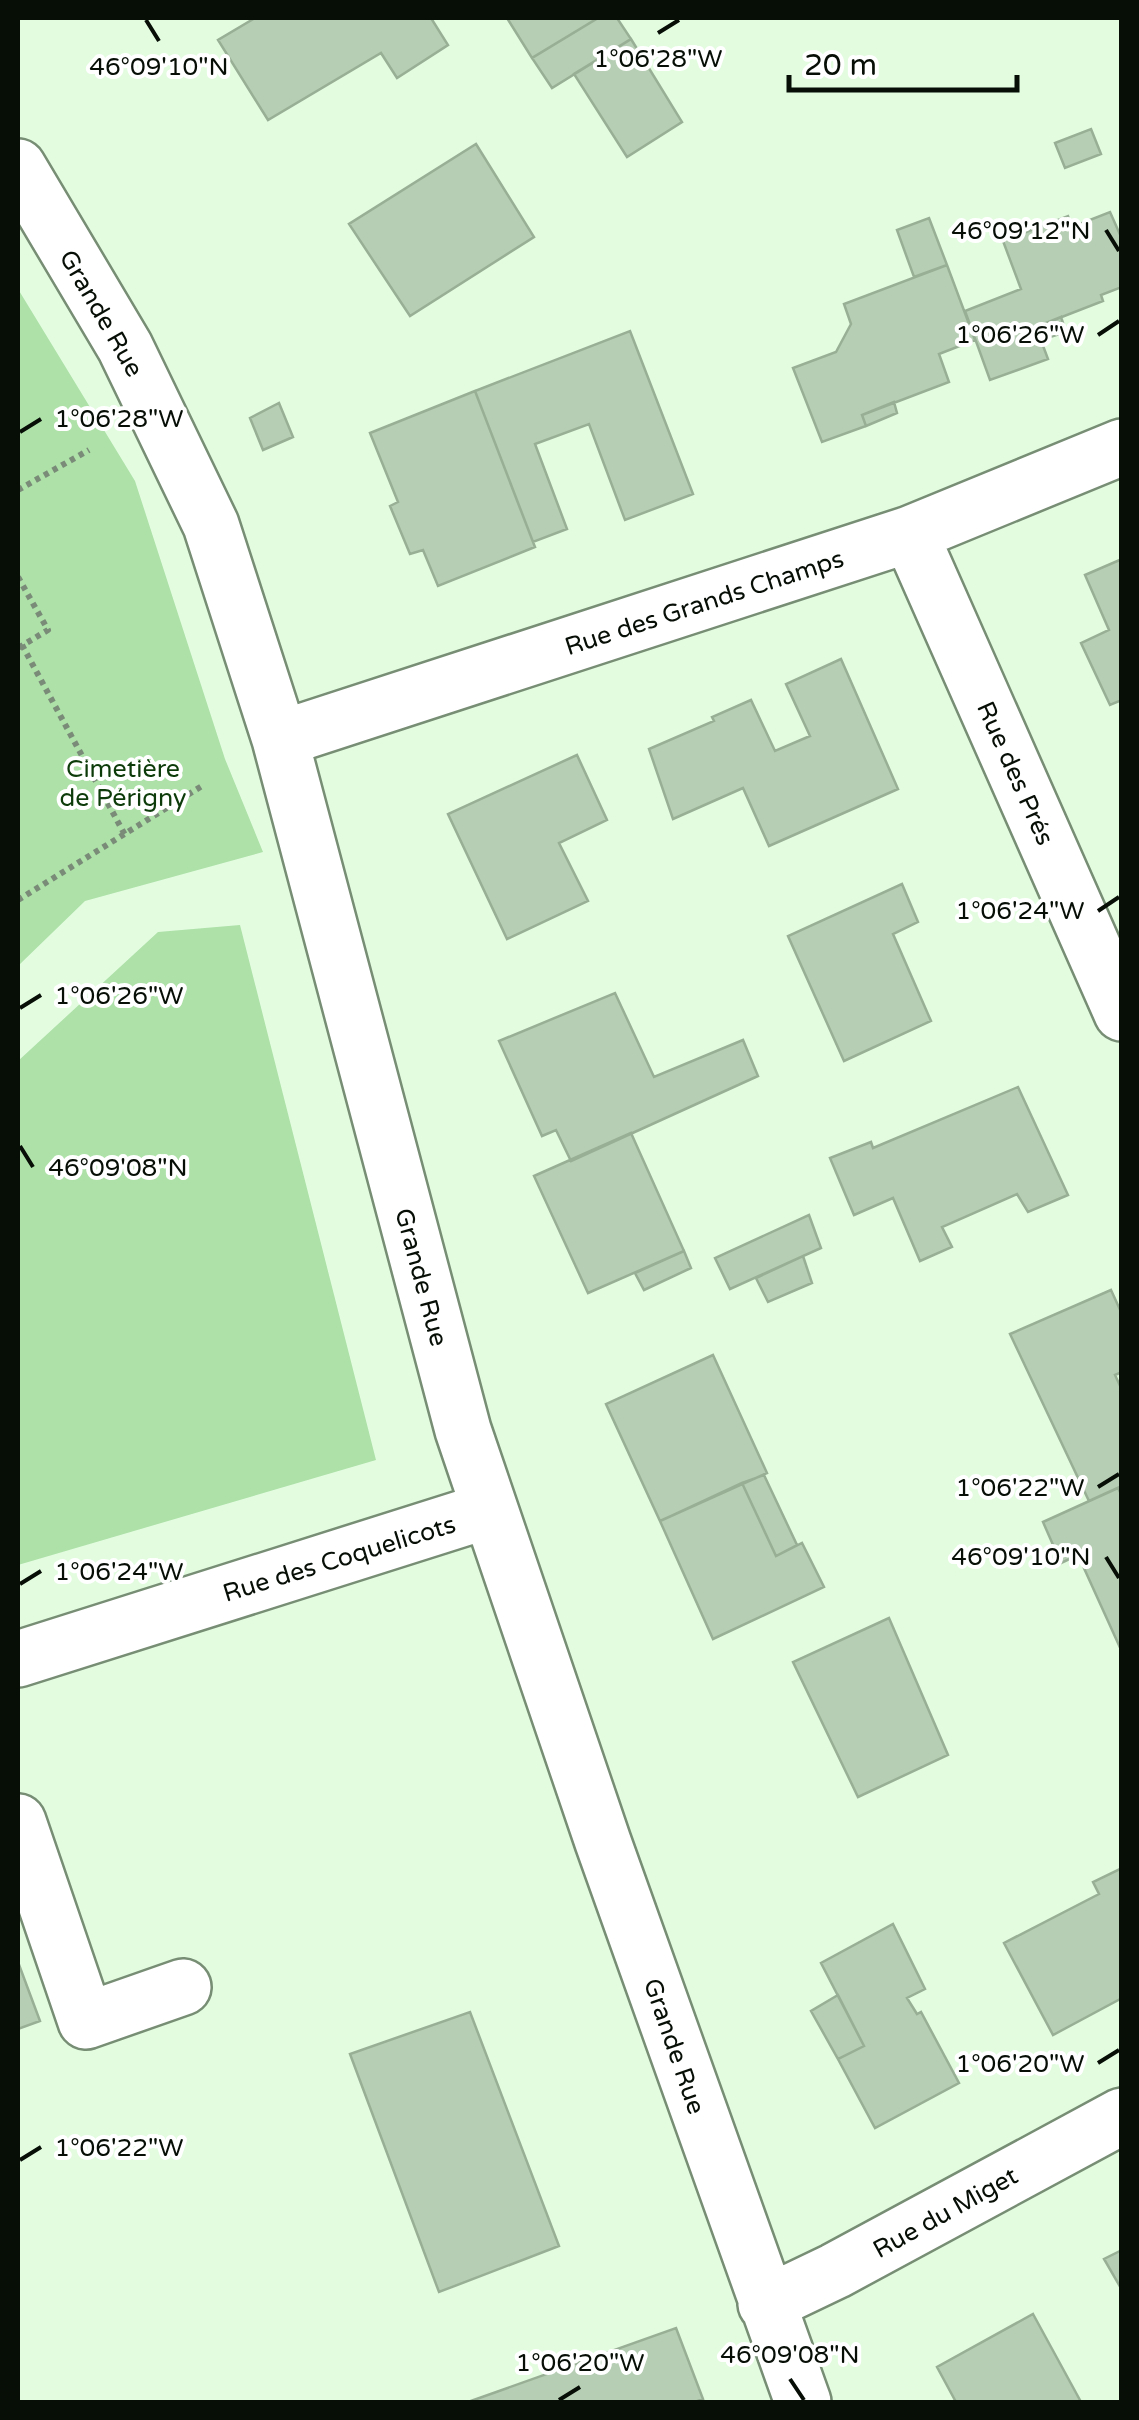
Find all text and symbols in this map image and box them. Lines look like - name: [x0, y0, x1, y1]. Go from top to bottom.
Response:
- scale bar: [789, 30, 1016, 92]
- text: 1°06'28"W: [593, 44, 723, 74]
- text: 20 m: [804, 47, 877, 84]
- text: 46°09'10"N: [89, 52, 229, 82]
- text: 46°09'12"N: [951, 216, 1091, 246]
- street label: Grande Rue: [53, 245, 149, 382]
- text: 1°06'26"W: [955, 320, 1085, 350]
- text: 1°06'28"W: [54, 404, 184, 434]
- street label: Rue des Grands Champs: [561, 544, 848, 662]
- street label: Rue des Prés: [970, 697, 1060, 850]
- park label: Cimetière de Périgny: [59, 754, 187, 813]
- text: 1°06'24"W: [955, 896, 1085, 926]
- text: 1°06'26"W: [54, 981, 184, 1011]
- text: 46°09'08"N: [48, 1153, 188, 1183]
- street label: Grande Rue: [388, 1205, 454, 1349]
- text: 1°06'22"W: [955, 1473, 1085, 1503]
- street label: Rue des Coquelicots: [219, 1509, 459, 1609]
- text: 46°09'10"N: [951, 1542, 1091, 1572]
- text: 1°06'24"W: [54, 1557, 184, 1587]
- street label: Grande Rue: [637, 1975, 711, 2118]
- text: 1°06'20"W: [955, 2049, 1085, 2079]
- text: 1°06'22"W: [54, 2133, 184, 2163]
- street label: Rue du Miget: [868, 2161, 1023, 2265]
- text: 46°09'08"N: [720, 2340, 860, 2370]
- text: 1°06'20"W: [515, 2348, 645, 2378]

